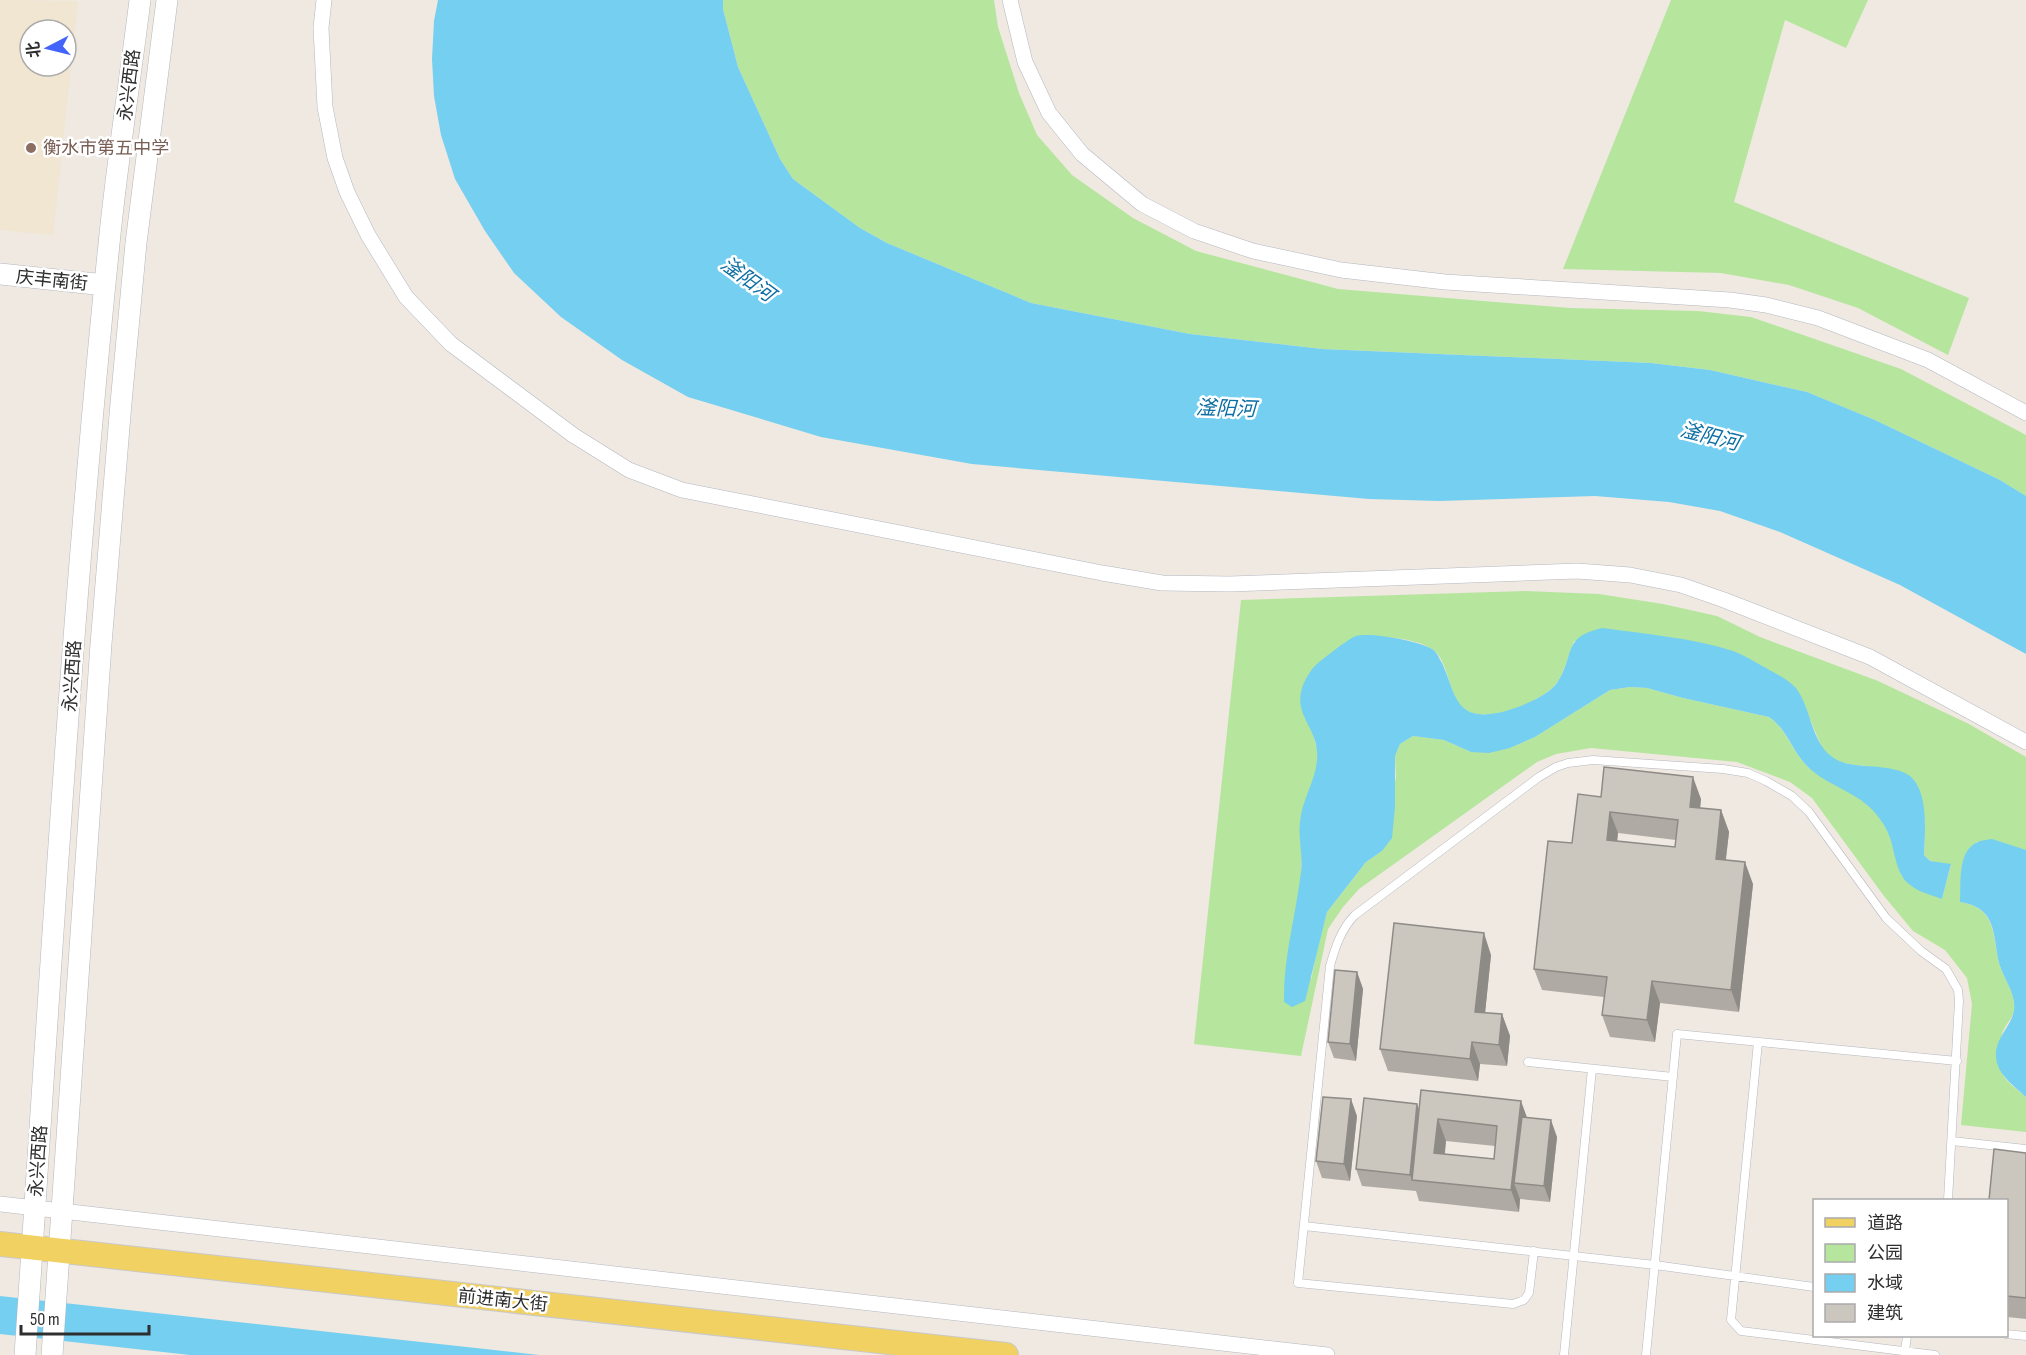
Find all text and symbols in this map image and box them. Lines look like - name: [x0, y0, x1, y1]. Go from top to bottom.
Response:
- north arrow: [18, 18, 78, 78]
- text: 北: [24, 41, 45, 59]
- street label: 永兴西路: [115, 48, 144, 122]
- place label: 衡水市第五中学: [43, 138, 169, 159]
- marker: 衡水市第五中学: [24, 141, 38, 155]
- water label: 滏阳河: [716, 252, 782, 310]
- street label: 庆丰南街: [15, 266, 89, 295]
- water label: 滏阳河: [1196, 396, 1260, 422]
- water label: 滏阳河: [1678, 418, 1746, 457]
- street label: 永兴西路: [60, 639, 85, 713]
- street label: 永兴西路: [26, 1124, 51, 1198]
- legend: [1813, 1199, 2008, 1337]
- text: 道路: [1867, 1213, 1903, 1234]
- text: 公园: [1867, 1243, 1903, 1264]
- text: 水域: [1867, 1273, 1903, 1294]
- street label: 前进南大街: [457, 1285, 549, 1316]
- scale bar: [21, 1298, 148, 1336]
- text: 建筑: [1867, 1303, 1903, 1324]
- text: 50 m: [30, 1309, 60, 1330]

